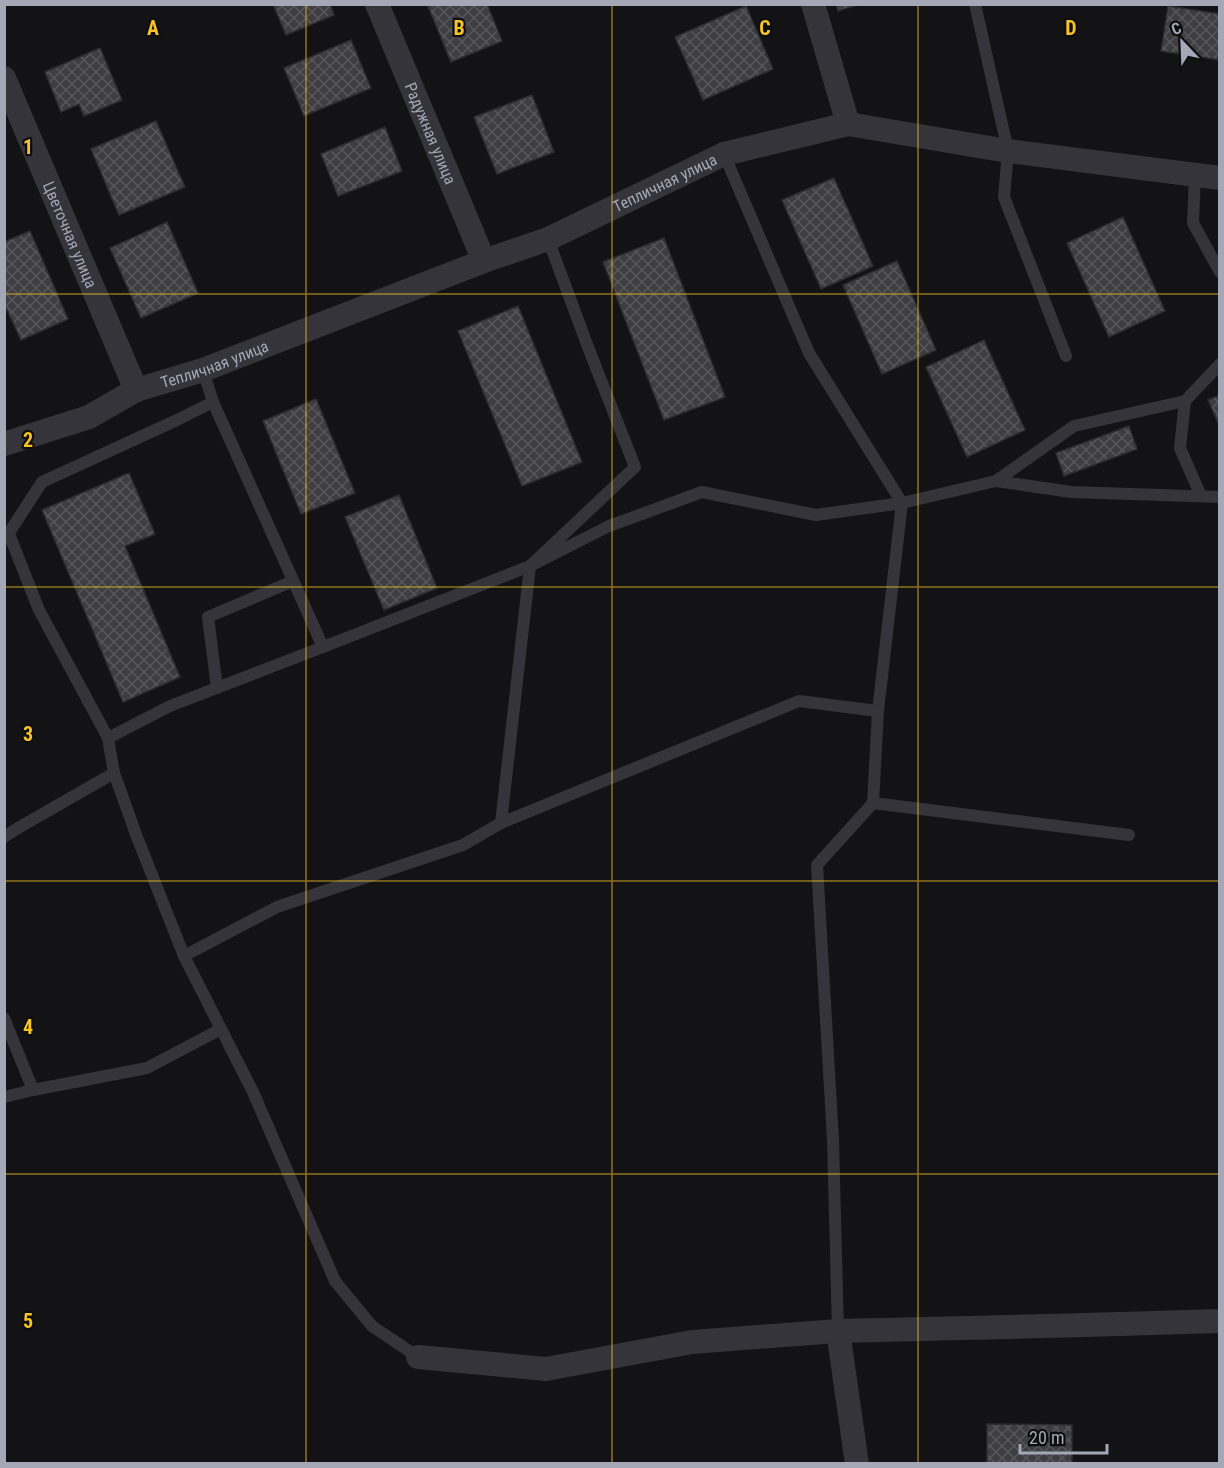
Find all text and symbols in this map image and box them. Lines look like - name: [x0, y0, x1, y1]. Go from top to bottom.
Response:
- north arrow: [1152, 12, 1212, 72]
- text: A: [147, 16, 159, 40]
- text: B: [453, 16, 465, 40]
- text: C: [759, 16, 771, 40]
- text: D: [1065, 16, 1077, 40]
- text: С: [1168, 18, 1184, 39]
- street label: Радужная улица: [401, 80, 460, 187]
- text: 1: [23, 135, 33, 159]
- street label: Тепличная улица: [610, 150, 720, 216]
- street label: Цветочная улица: [39, 179, 101, 291]
- street label: Тепличная улица: [158, 337, 271, 392]
- text: 2: [23, 428, 33, 452]
- text: 3: [23, 722, 33, 746]
- text: 4: [23, 1015, 33, 1039]
- text: 5: [23, 1309, 33, 1333]
- scale bar: [1020, 1417, 1107, 1455]
- text: 20 m: [1029, 1427, 1064, 1448]

